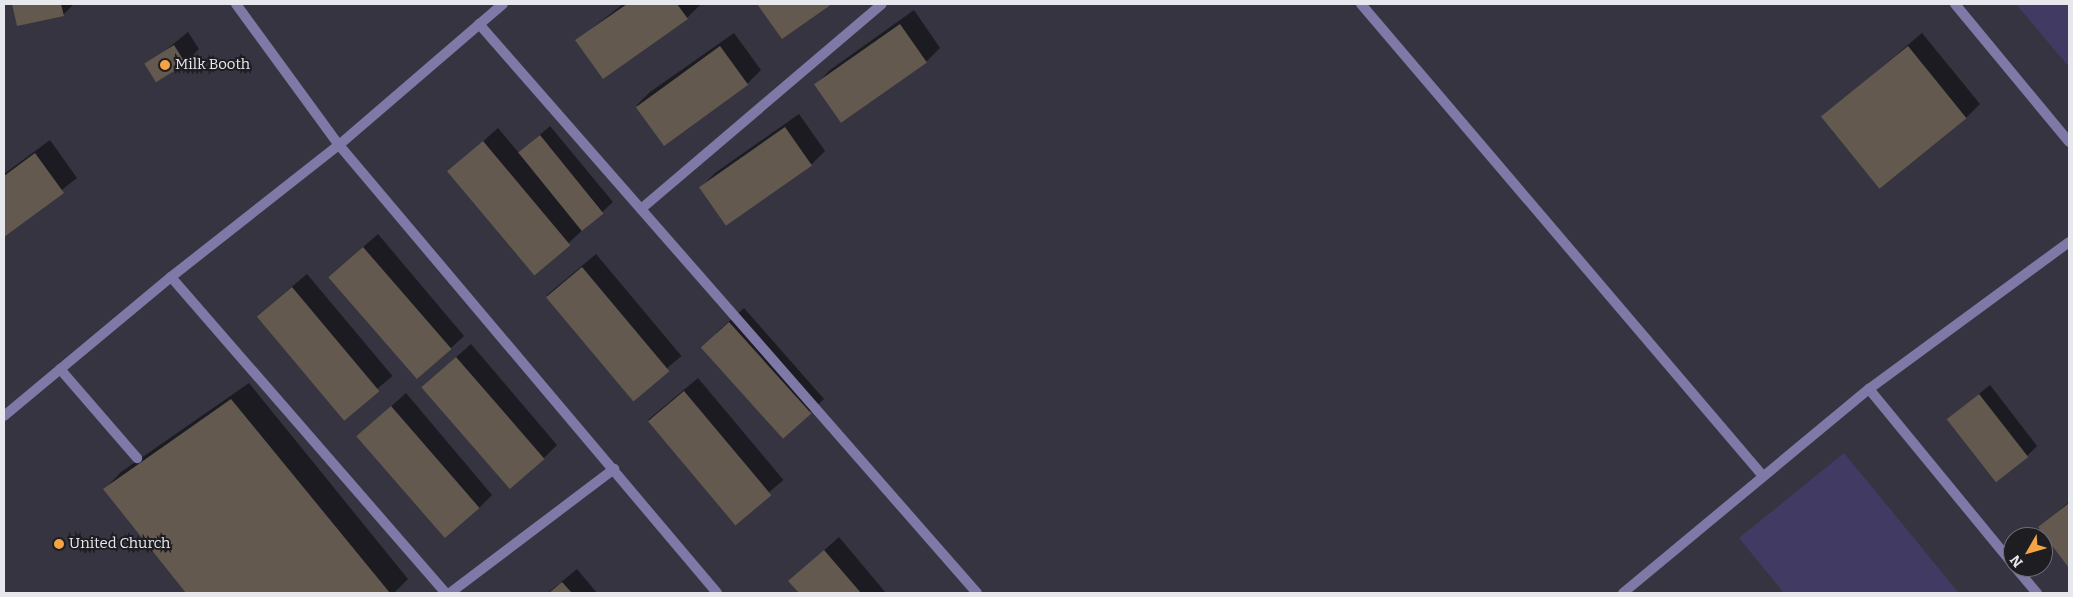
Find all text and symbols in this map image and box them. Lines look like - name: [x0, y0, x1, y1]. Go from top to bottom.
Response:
- place label: Milk Booth: [175, 56, 250, 74]
- marker: Milk Booth: [159, 59, 171, 71]
- north arrow: [2003, 527, 2053, 577]
- place label: United Church: [69, 535, 170, 553]
- marker: United Church: [53, 538, 65, 550]
- text: N: [2007, 551, 2027, 570]

